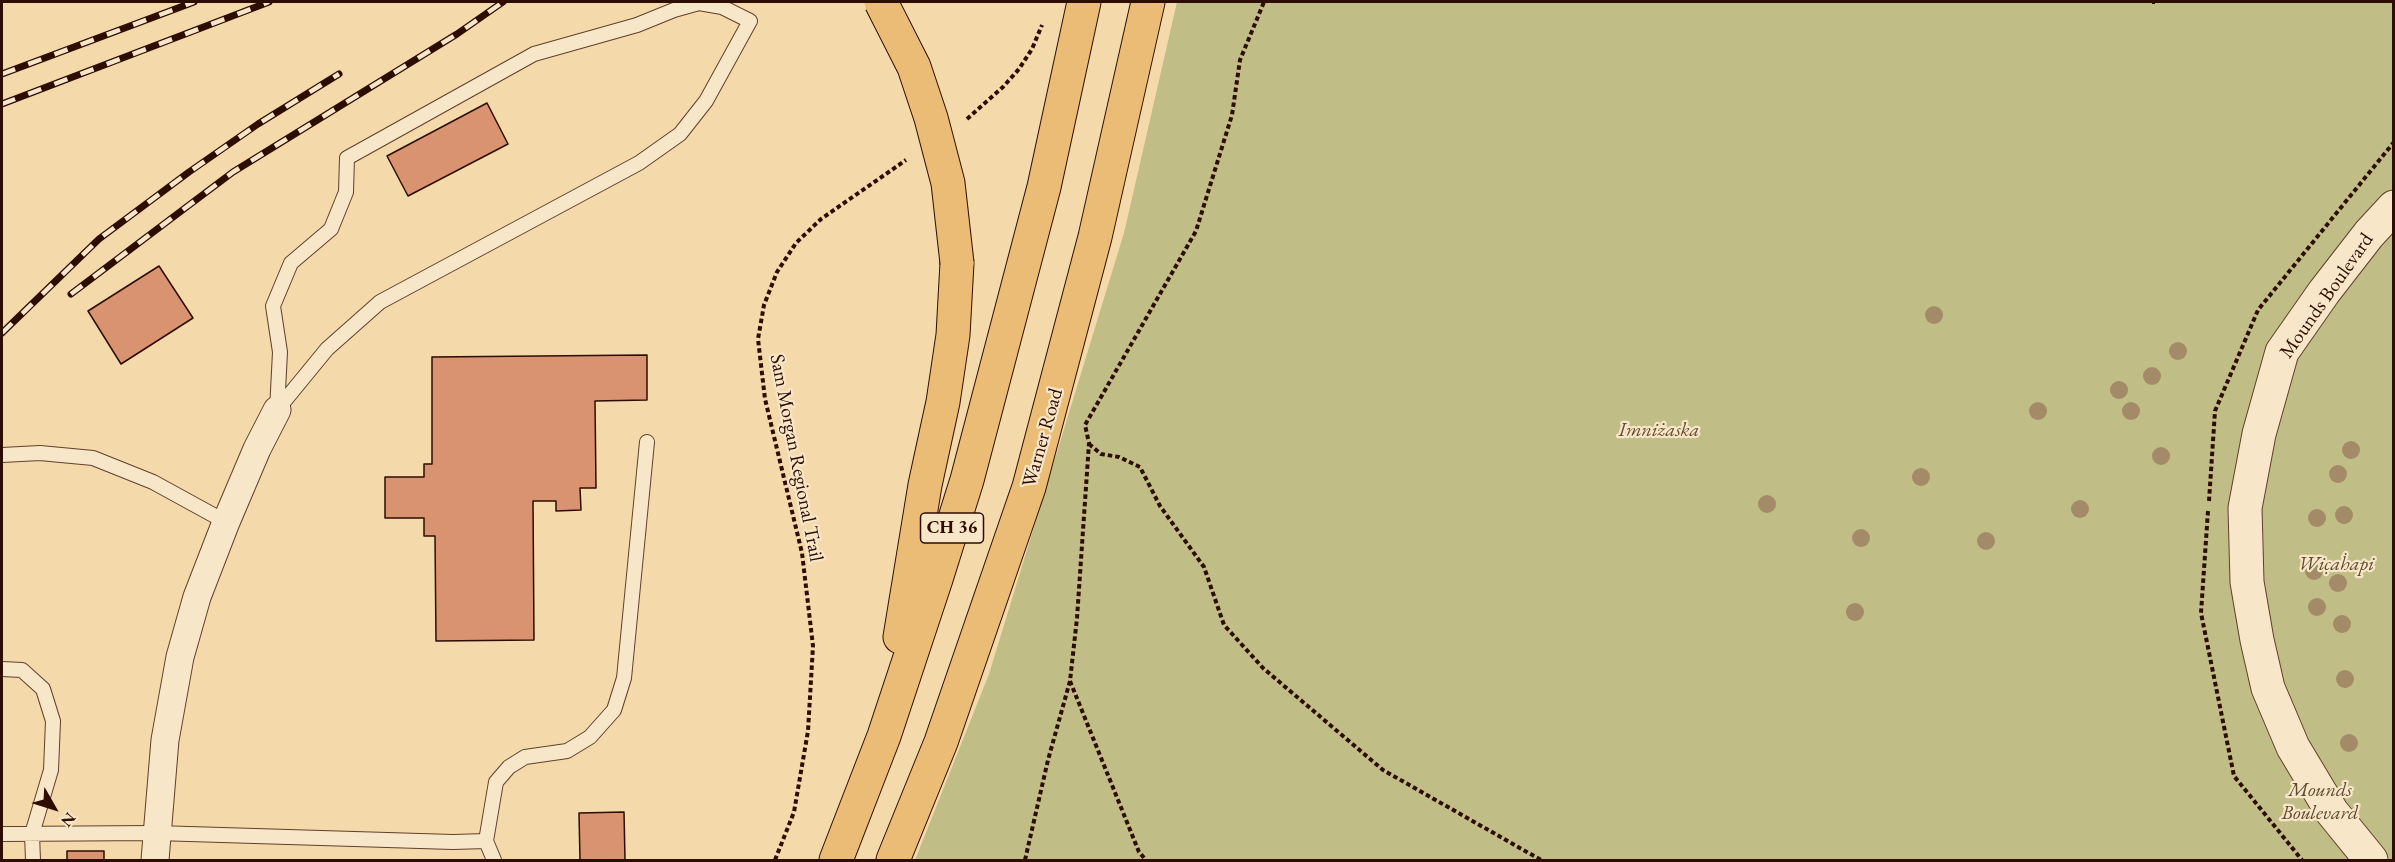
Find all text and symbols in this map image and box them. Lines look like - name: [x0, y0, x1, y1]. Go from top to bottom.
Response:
- street label: Mounds Boulevard: [2275, 229, 2379, 363]
- street label: Sam Morgan Regional Trail: [764, 352, 828, 564]
- street label: Warner Road: [1017, 386, 1069, 490]
- park label: Imniżaska: [1619, 419, 1699, 443]
- road number: CH 36: [920, 513, 984, 543]
- park label: Wic̣aḣapi: [2298, 553, 2374, 577]
- north arrow: [24, 778, 84, 838]
- park label: Mounds Boulevard: [2282, 779, 2358, 826]
- text: N: [56, 808, 81, 831]

